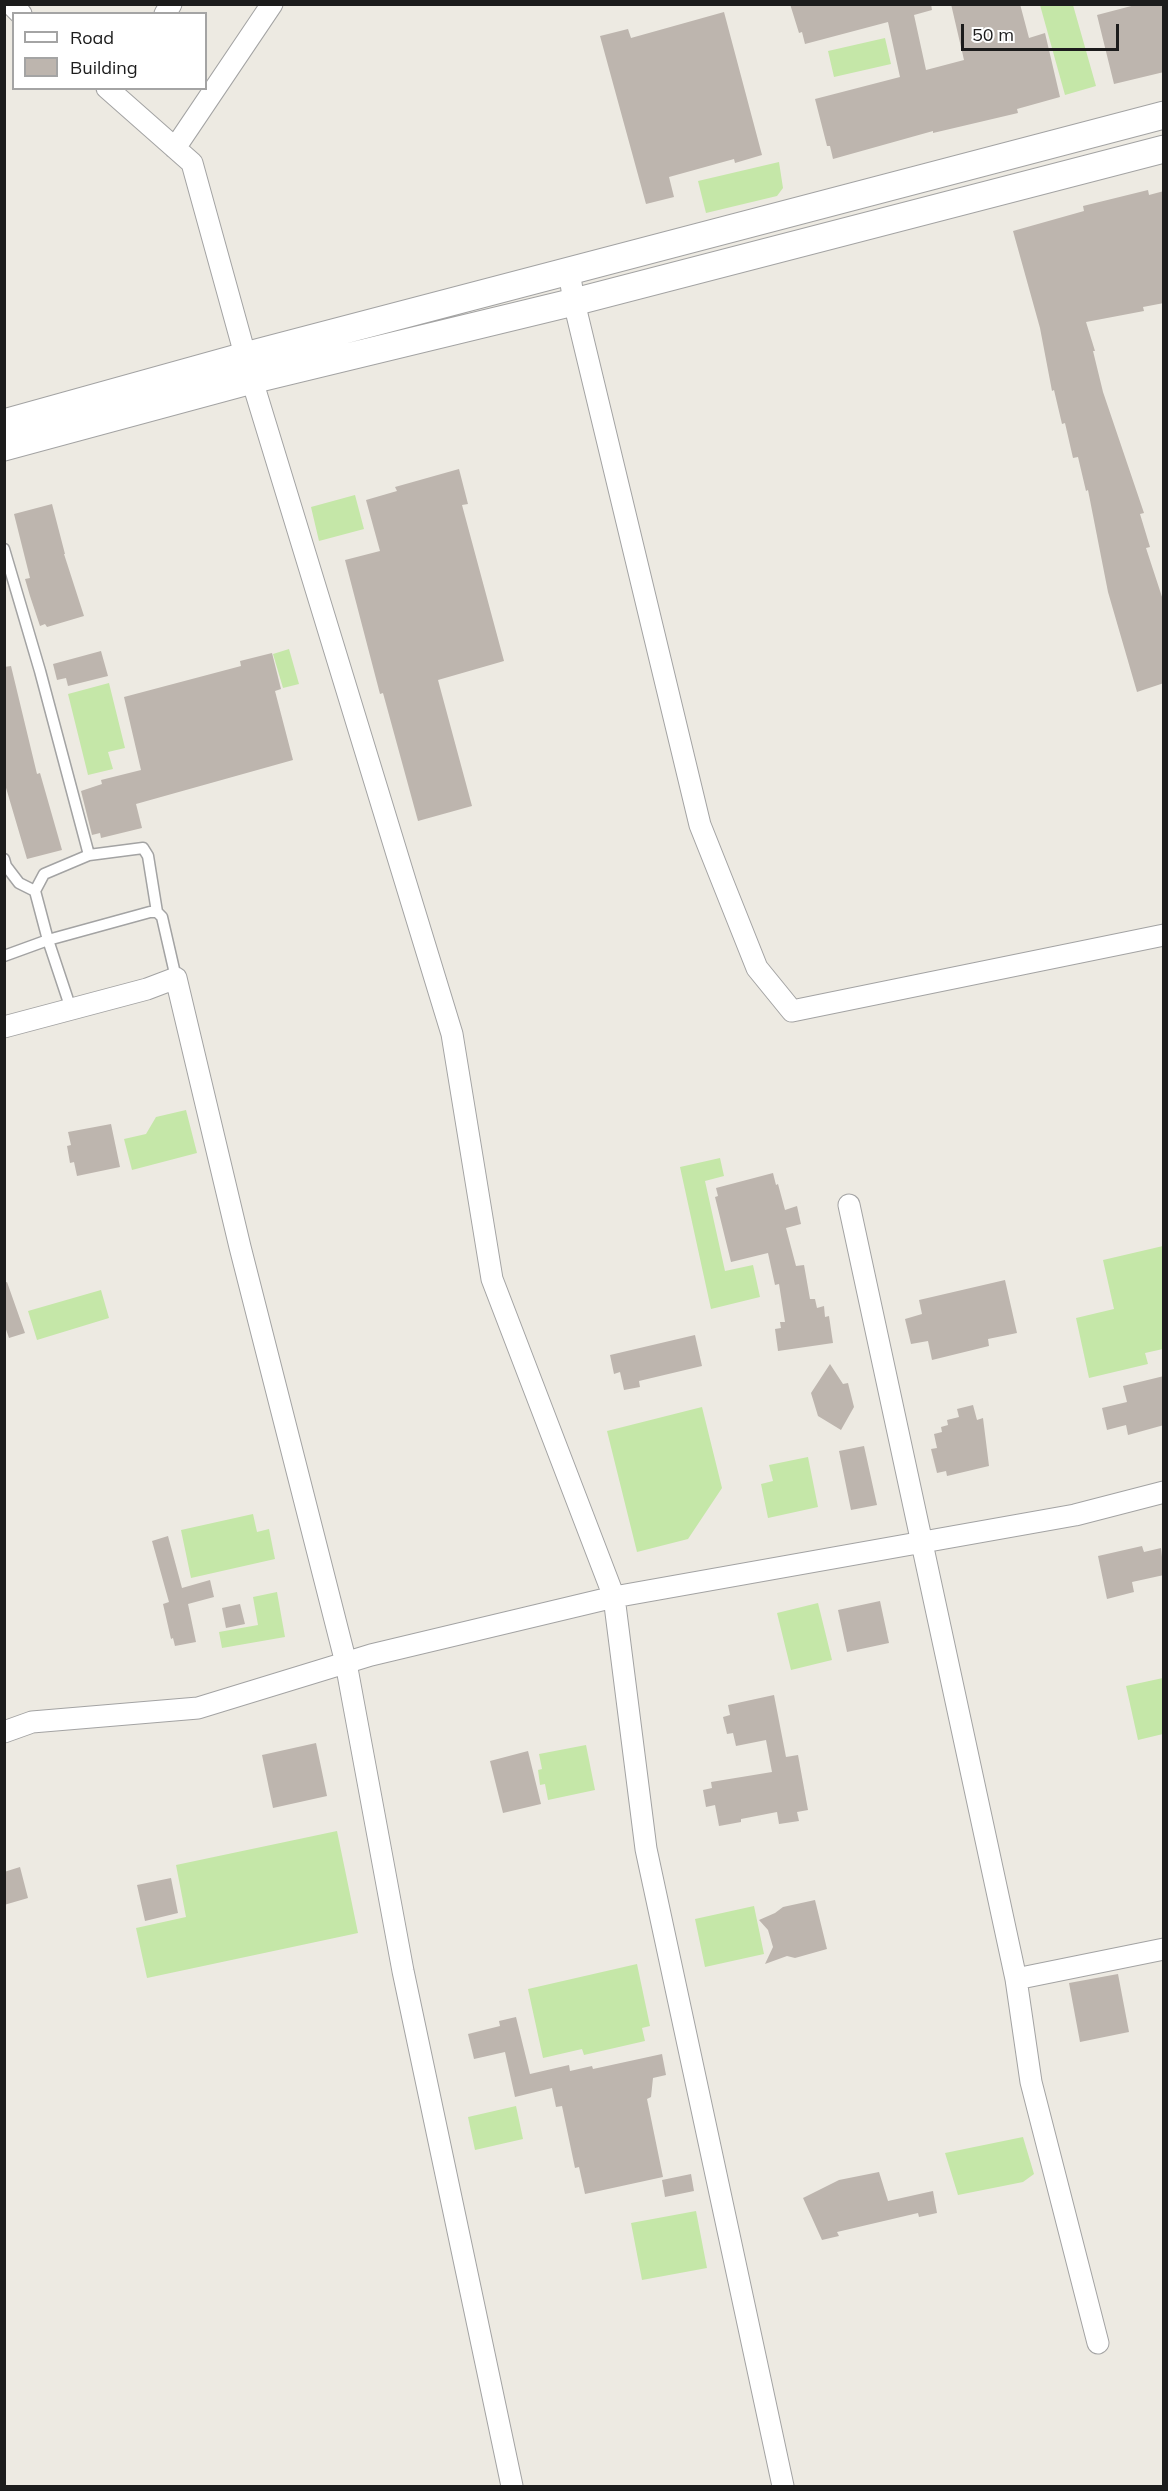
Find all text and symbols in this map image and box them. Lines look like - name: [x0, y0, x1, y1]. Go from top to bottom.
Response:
- legend: [12, 12, 207, 90]
- scale bar: [964, 12, 1122, 50]
- text: 50 m: [972, 23, 1014, 46]
- text: Road: [70, 26, 114, 49]
- text: Building: [70, 56, 138, 79]

